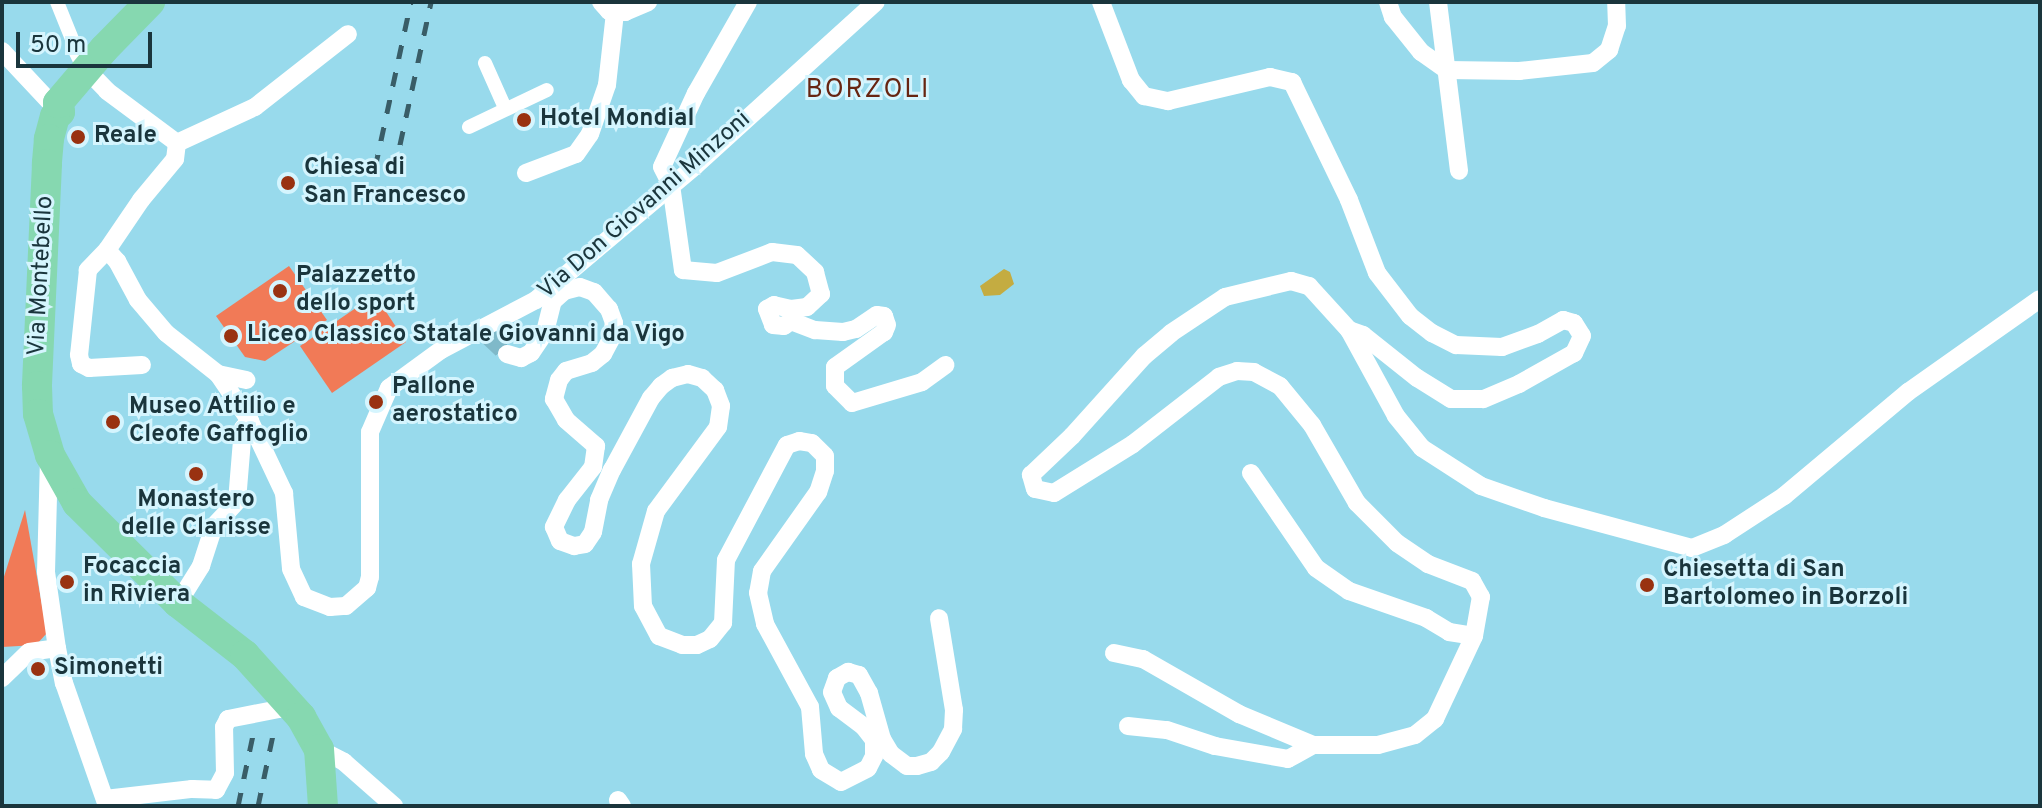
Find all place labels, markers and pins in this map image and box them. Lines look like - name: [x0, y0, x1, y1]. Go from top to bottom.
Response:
- place label: Hotel Mondial: [540, 106, 694, 134]
- marker: Hotel Mondial: [515, 111, 533, 129]
- place label: Reale: [94, 123, 157, 151]
- marker: Reale: [69, 128, 87, 146]
- place label: Chiesa di San Francesco: [304, 155, 466, 211]
- marker: Chiesa di San Francesco: [279, 174, 297, 192]
- place label: Palazzetto dello sport: [296, 263, 416, 319]
- marker: Palazzetto dello sport: [271, 282, 289, 300]
- place label: Liceo Classico Statale Giovanni da Vigo: [247, 322, 686, 350]
- marker: Liceo Classico Statale Giovanni da Vigo: [222, 327, 240, 345]
- place label: Pallone aerostatico: [392, 374, 518, 430]
- marker: Pallone aerostatico: [367, 393, 385, 411]
- place label: Museo Attilio e Cleofe Gaffoglio: [129, 394, 308, 450]
- marker: Museo Attilio e Cleofe Gaffoglio: [104, 413, 122, 431]
- marker: Monastero delle Clarisse: [187, 465, 205, 483]
- place label: Monastero delle Clarisse: [121, 487, 271, 543]
- place label: Focaccia in Riviera: [83, 554, 190, 610]
- place label: Chiesetta di San Bartolomeo in Borzoli: [1663, 557, 1908, 613]
- marker: Focaccia in Riviera: [58, 573, 76, 591]
- marker: Chiesetta di San Bartolomeo in Borzoli: [1638, 576, 1656, 594]
- place label: Simonetti: [54, 655, 163, 683]
- marker: Simonetti: [29, 660, 47, 678]

